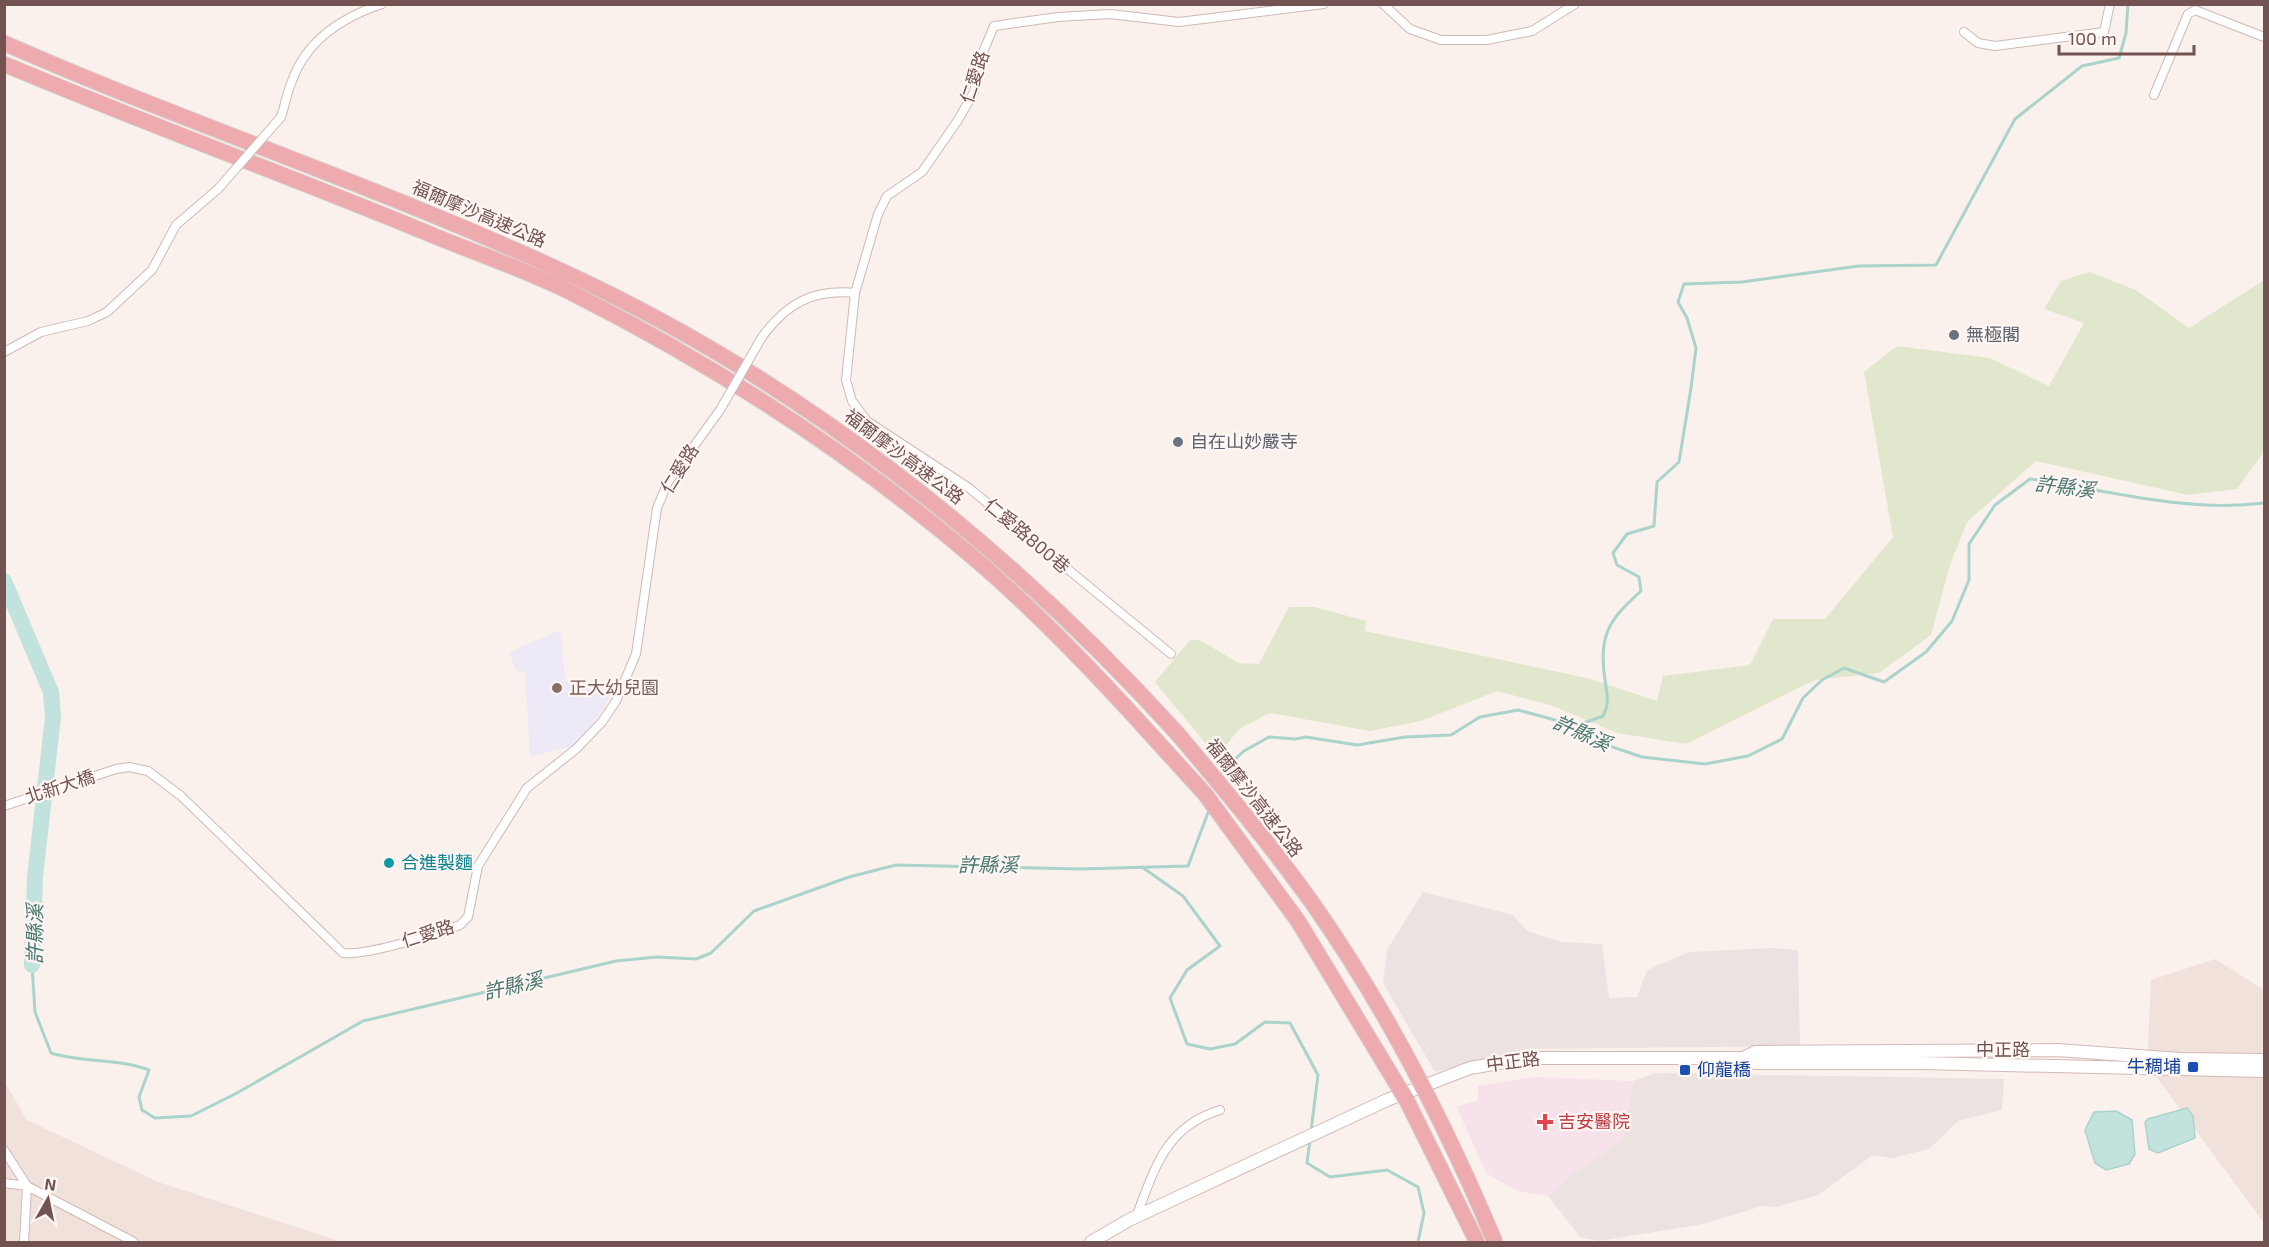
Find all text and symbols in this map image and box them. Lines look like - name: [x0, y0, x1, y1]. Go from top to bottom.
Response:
- scale bar: [2059, 18, 2194, 56]
- text: 100 m: [2068, 27, 2117, 49]
- street label: 仁愛路: [955, 48, 993, 106]
- street label: 福爾摩沙高速公路: [409, 175, 550, 251]
- place label: 無極閣: [1966, 323, 2020, 345]
- marker: 無極閣: [1947, 328, 1961, 342]
- street label: 福爾摩沙高速公路: [840, 404, 969, 508]
- place label: 自在山妙嚴寺: [1190, 430, 1298, 452]
- marker: 自在山妙嚴寺: [1171, 435, 1185, 449]
- street label: 仁愛路: [656, 440, 703, 497]
- water label: 許縣溪: [2034, 470, 2099, 502]
- street label: 仁愛路800巷: [980, 493, 1075, 577]
- place label: 正大幼兒園: [569, 676, 659, 698]
- marker: 正大幼兒園: [550, 681, 564, 695]
- water label: 許縣溪: [1550, 709, 1617, 756]
- street label: 福爾摩沙高速公路: [1202, 734, 1308, 861]
- street label: 北新大橋: [22, 764, 97, 808]
- place label: 合進製麵: [401, 851, 473, 873]
- water label: 許縣溪: [958, 852, 1021, 876]
- marker: 合進製麵: [382, 856, 396, 870]
- water label: 許縣溪: [22, 901, 46, 964]
- street label: 仁愛路: [399, 915, 457, 951]
- water label: 許縣溪: [481, 966, 548, 1003]
- street label: 中正路: [1976, 1038, 2030, 1060]
- street label: 中正路: [1485, 1047, 1541, 1075]
- place label: 牛稠埔: [2127, 1055, 2181, 1077]
- place label: 仰龍橋: [1697, 1058, 1751, 1080]
- marker: 牛稠埔: [2186, 1060, 2200, 1074]
- marker: 仰龍橋: [1678, 1063, 1692, 1077]
- place label: 吉安醫院: [1558, 1110, 1630, 1132]
- marker: 吉安醫院: [1536, 1113, 1554, 1131]
- north arrow: [18, 1169, 78, 1229]
- text: N: [43, 1173, 58, 1194]

